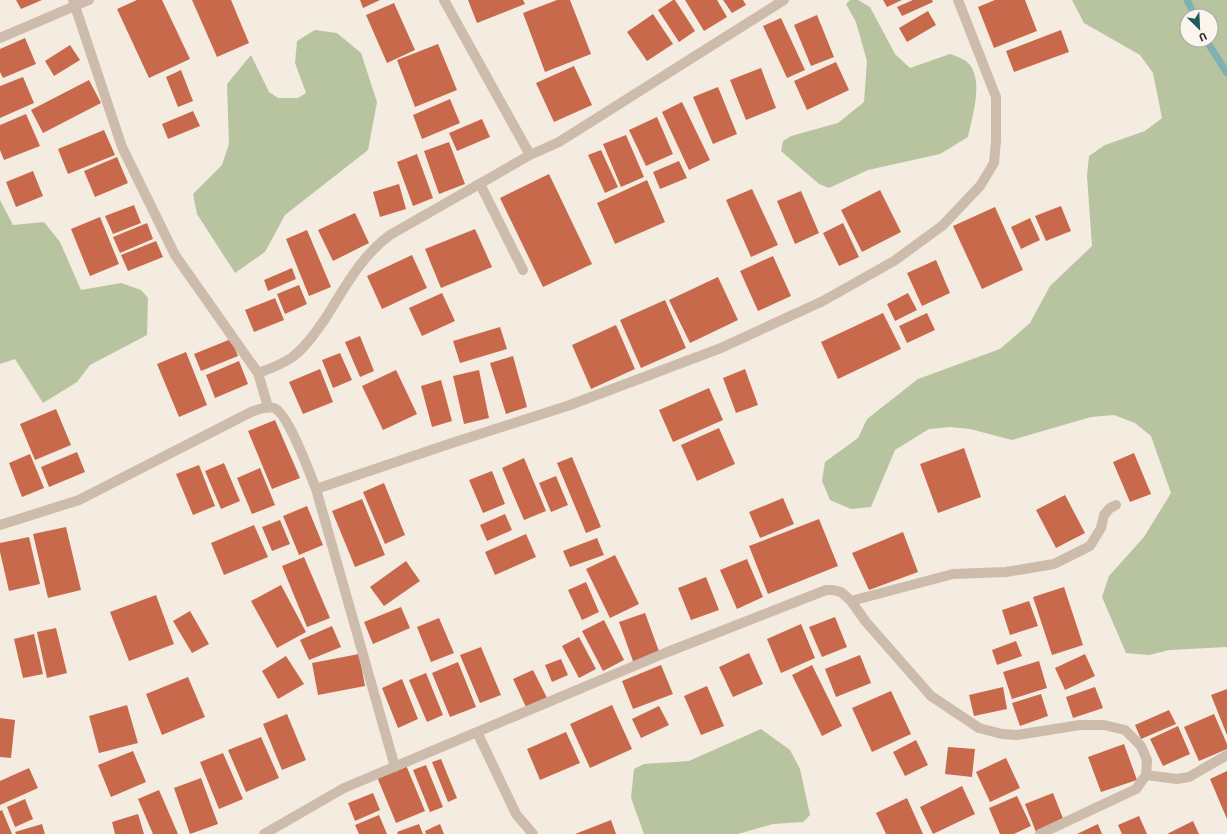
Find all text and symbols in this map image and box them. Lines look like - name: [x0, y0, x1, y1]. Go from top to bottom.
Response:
- north arrow: [1179, 8, 1219, 48]
- text: U: [1197, 29, 1209, 44]

